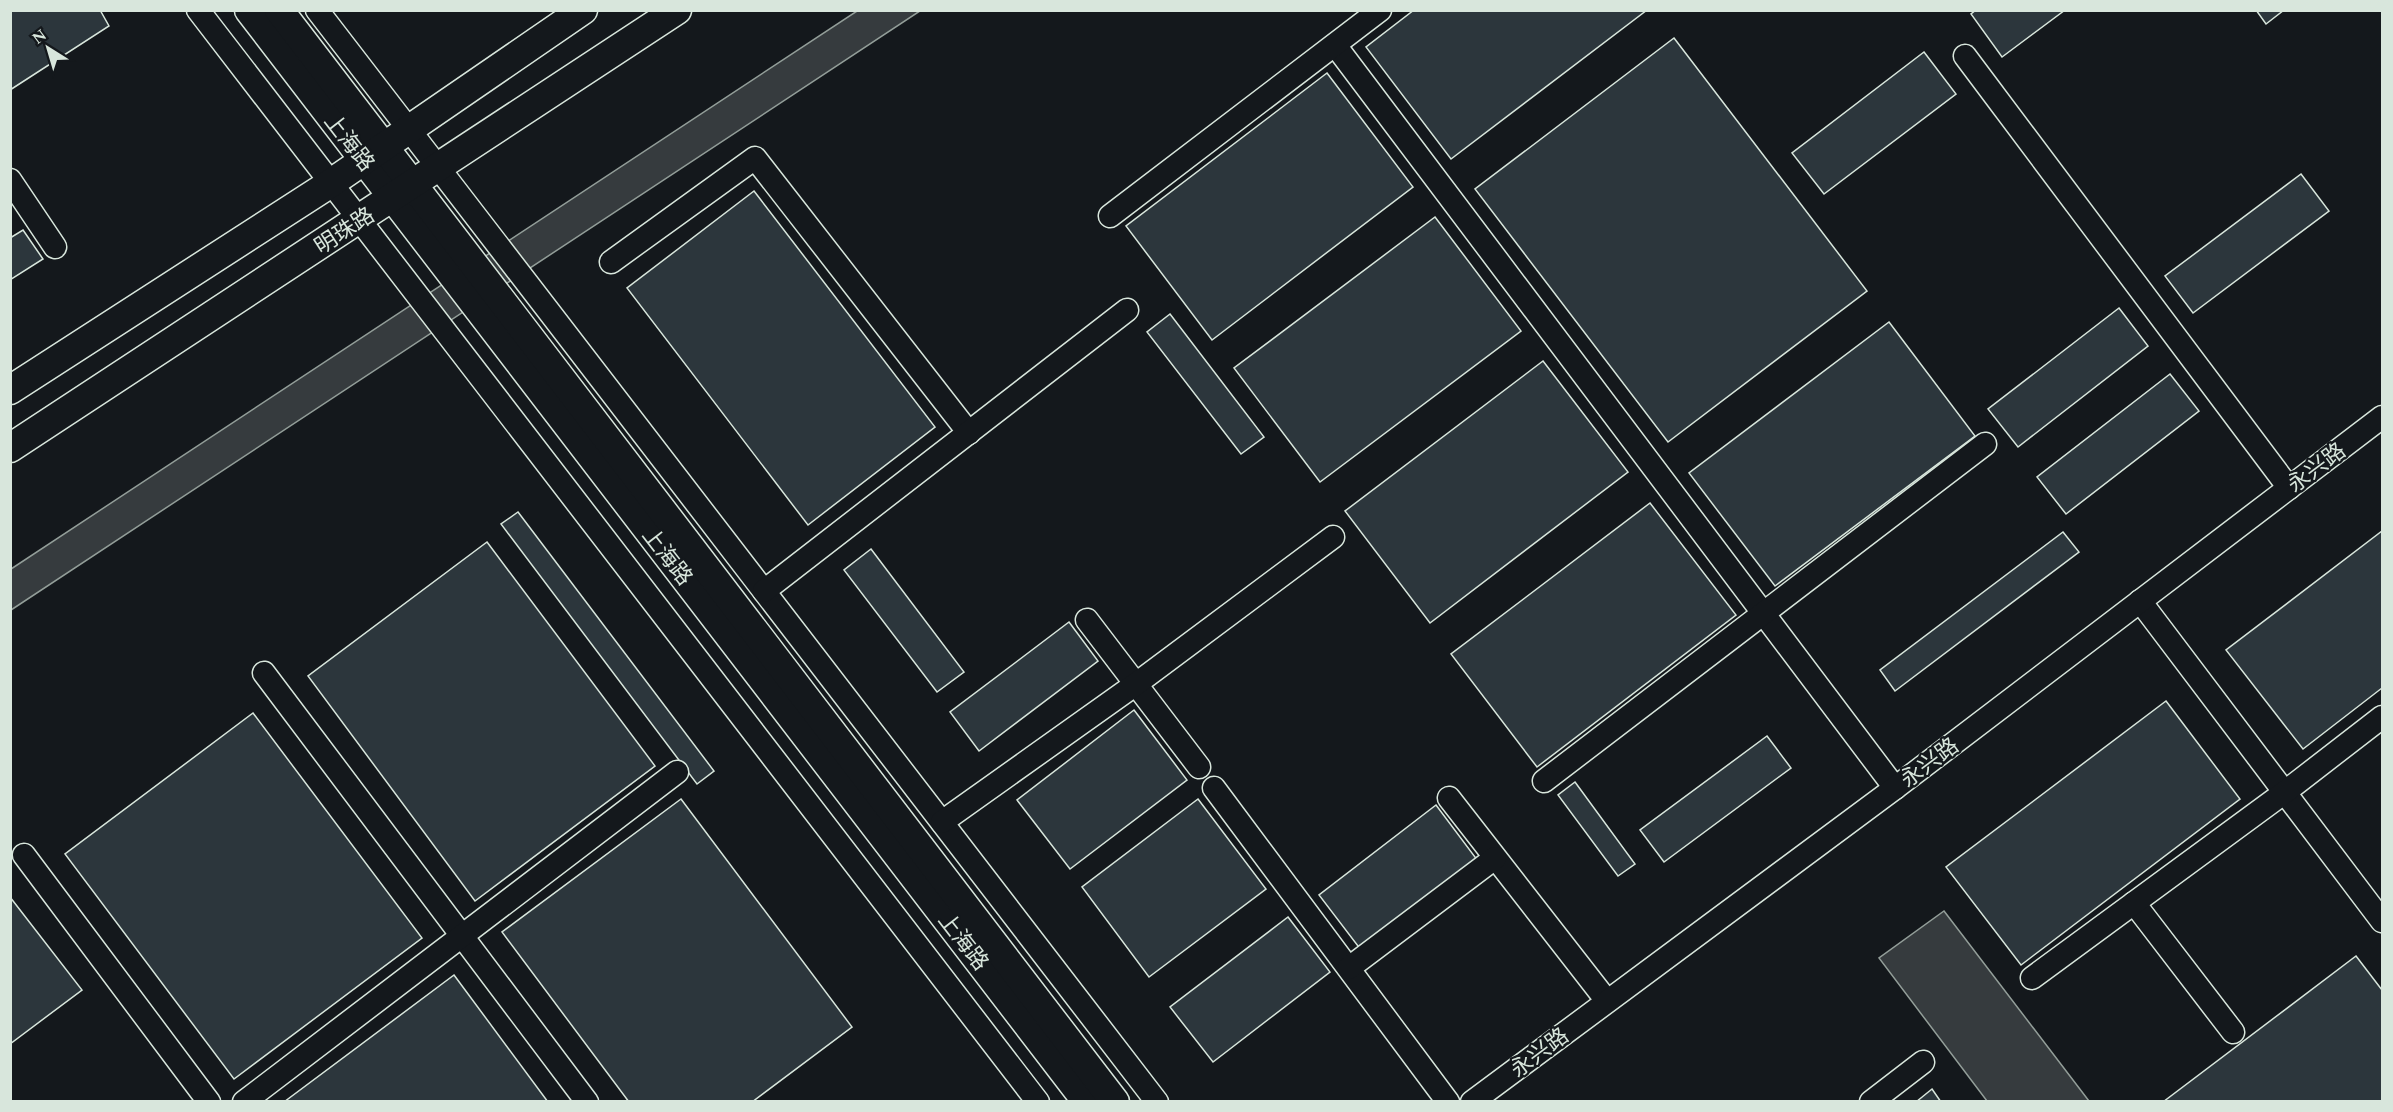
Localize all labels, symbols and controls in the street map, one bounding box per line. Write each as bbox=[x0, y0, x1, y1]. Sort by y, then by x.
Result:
north arrow bbox=[18, 18, 78, 78]
text: N bbox=[27, 23, 52, 50]
street label: 上海路 bbox=[315, 107, 382, 179]
street label: 明珠路 bbox=[308, 199, 381, 263]
street label: 永兴路 bbox=[2281, 435, 2353, 501]
street label: 上海路 bbox=[633, 521, 700, 593]
street label: 永兴路 bbox=[1894, 730, 1966, 796]
street label: 上海路 bbox=[929, 906, 996, 978]
street label: 永兴路 bbox=[1504, 1020, 1576, 1086]

